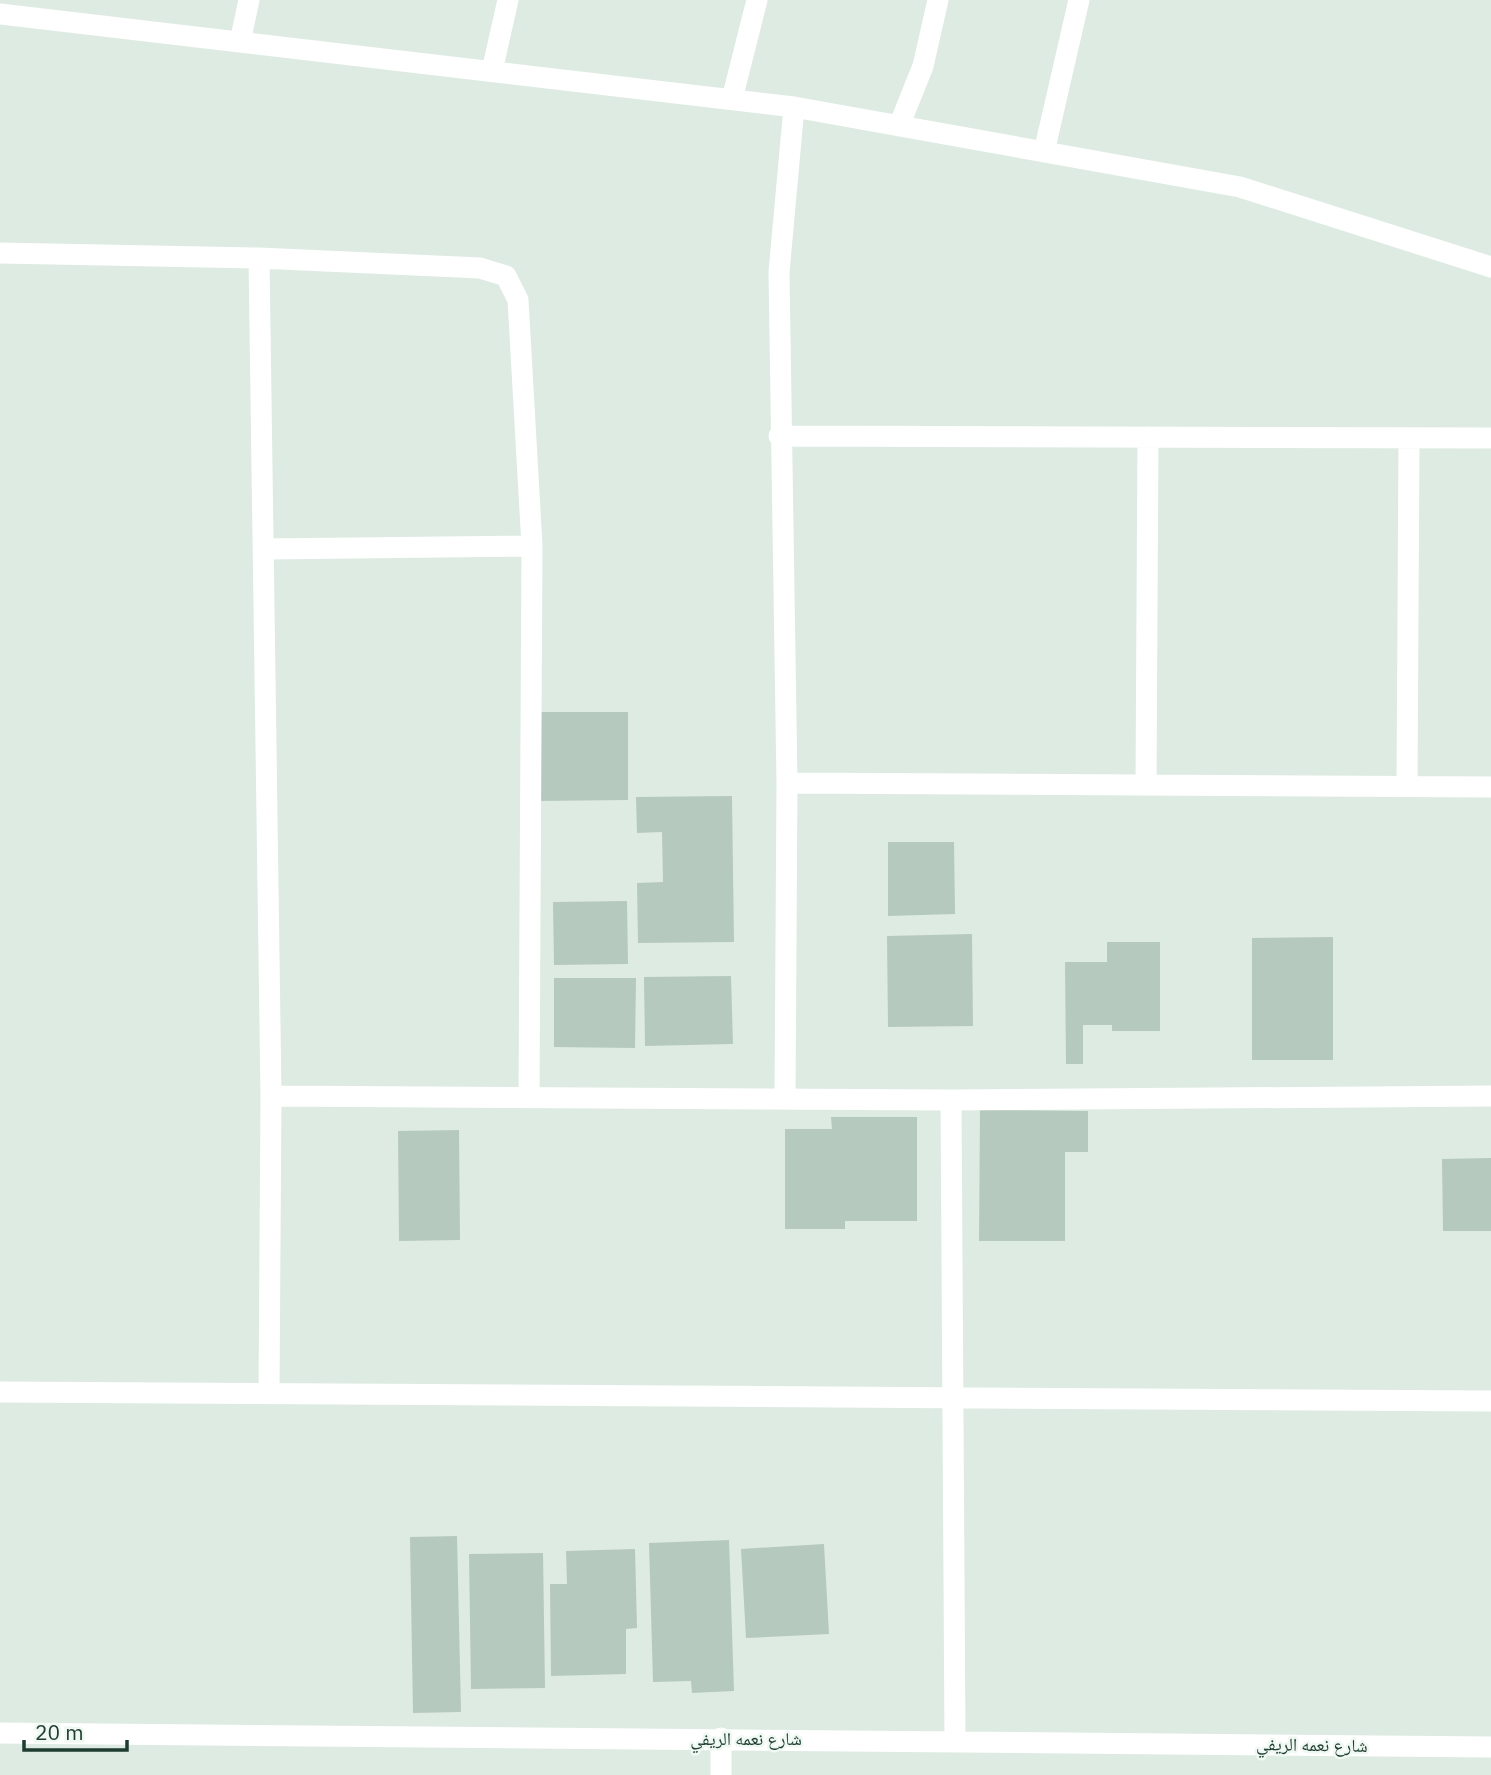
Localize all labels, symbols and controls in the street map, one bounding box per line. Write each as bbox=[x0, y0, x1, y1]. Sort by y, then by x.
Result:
scale bar bbox=[24, 1708, 128, 1752]
text: 20 m bbox=[35, 1718, 84, 1746]
street label: شارع نعمه الريفي bbox=[690, 1727, 802, 1754]
street label: شارع نعمه الريفي bbox=[1256, 1732, 1368, 1761]

